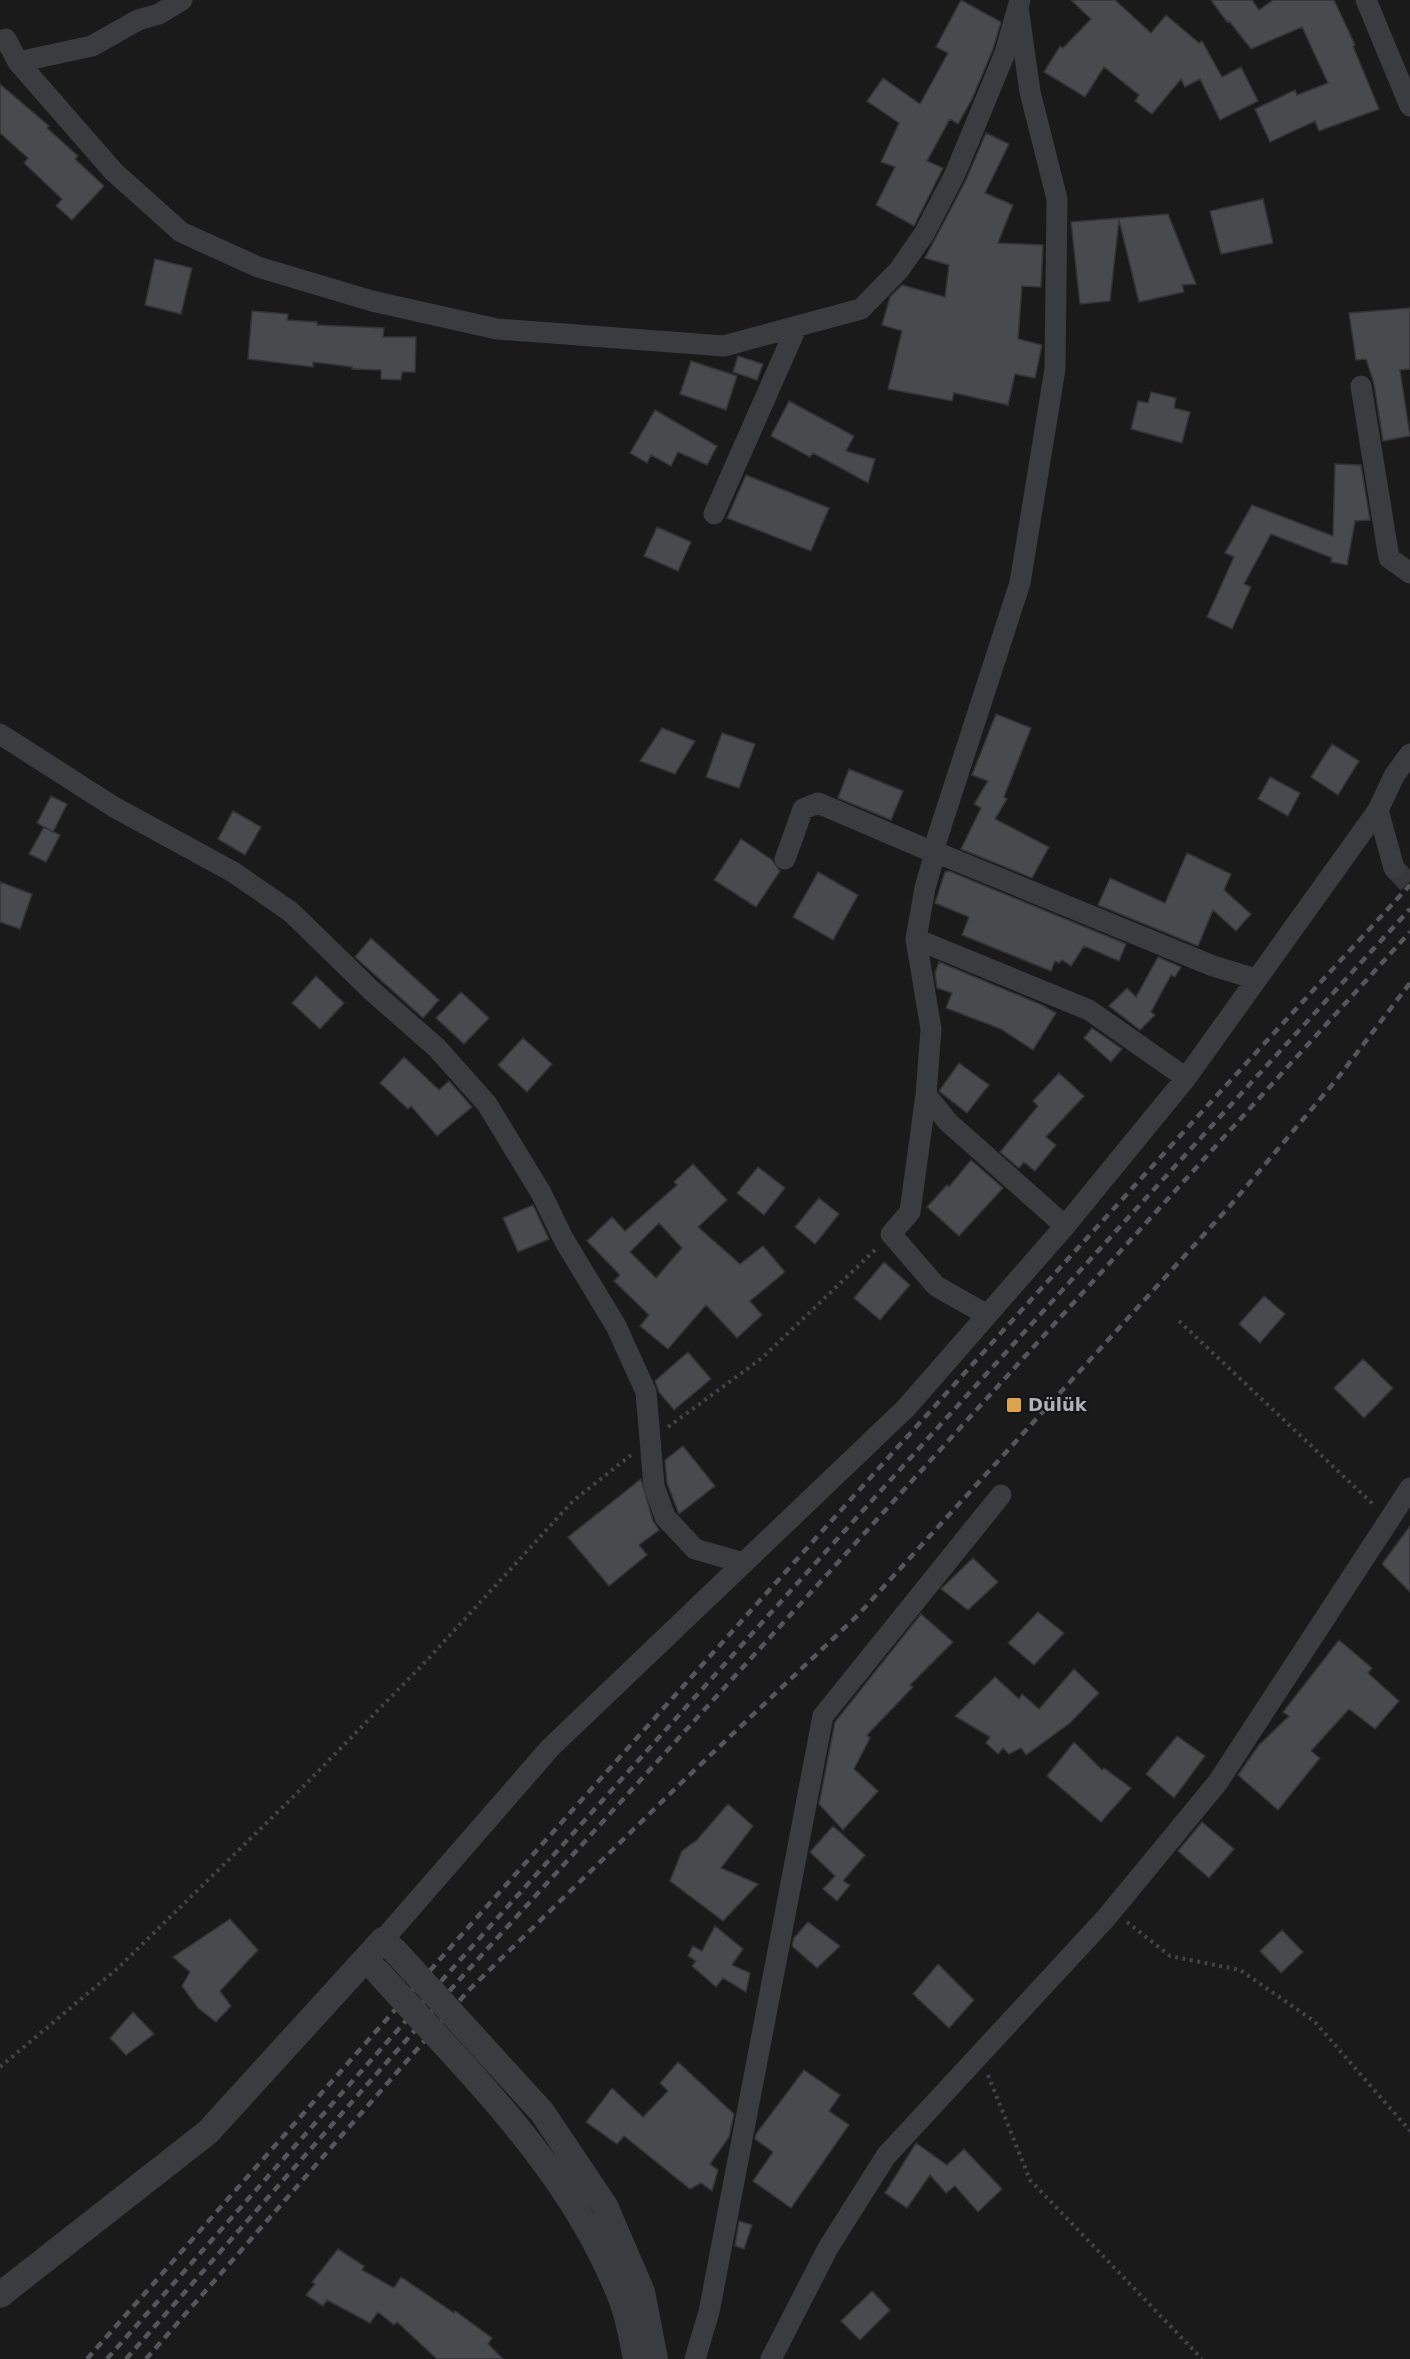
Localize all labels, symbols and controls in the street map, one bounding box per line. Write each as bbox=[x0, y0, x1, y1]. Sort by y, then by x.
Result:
place label: Dülük bbox=[1028, 1394, 1088, 1415]
marker: Dülük bbox=[1005, 1396, 1023, 1414]

